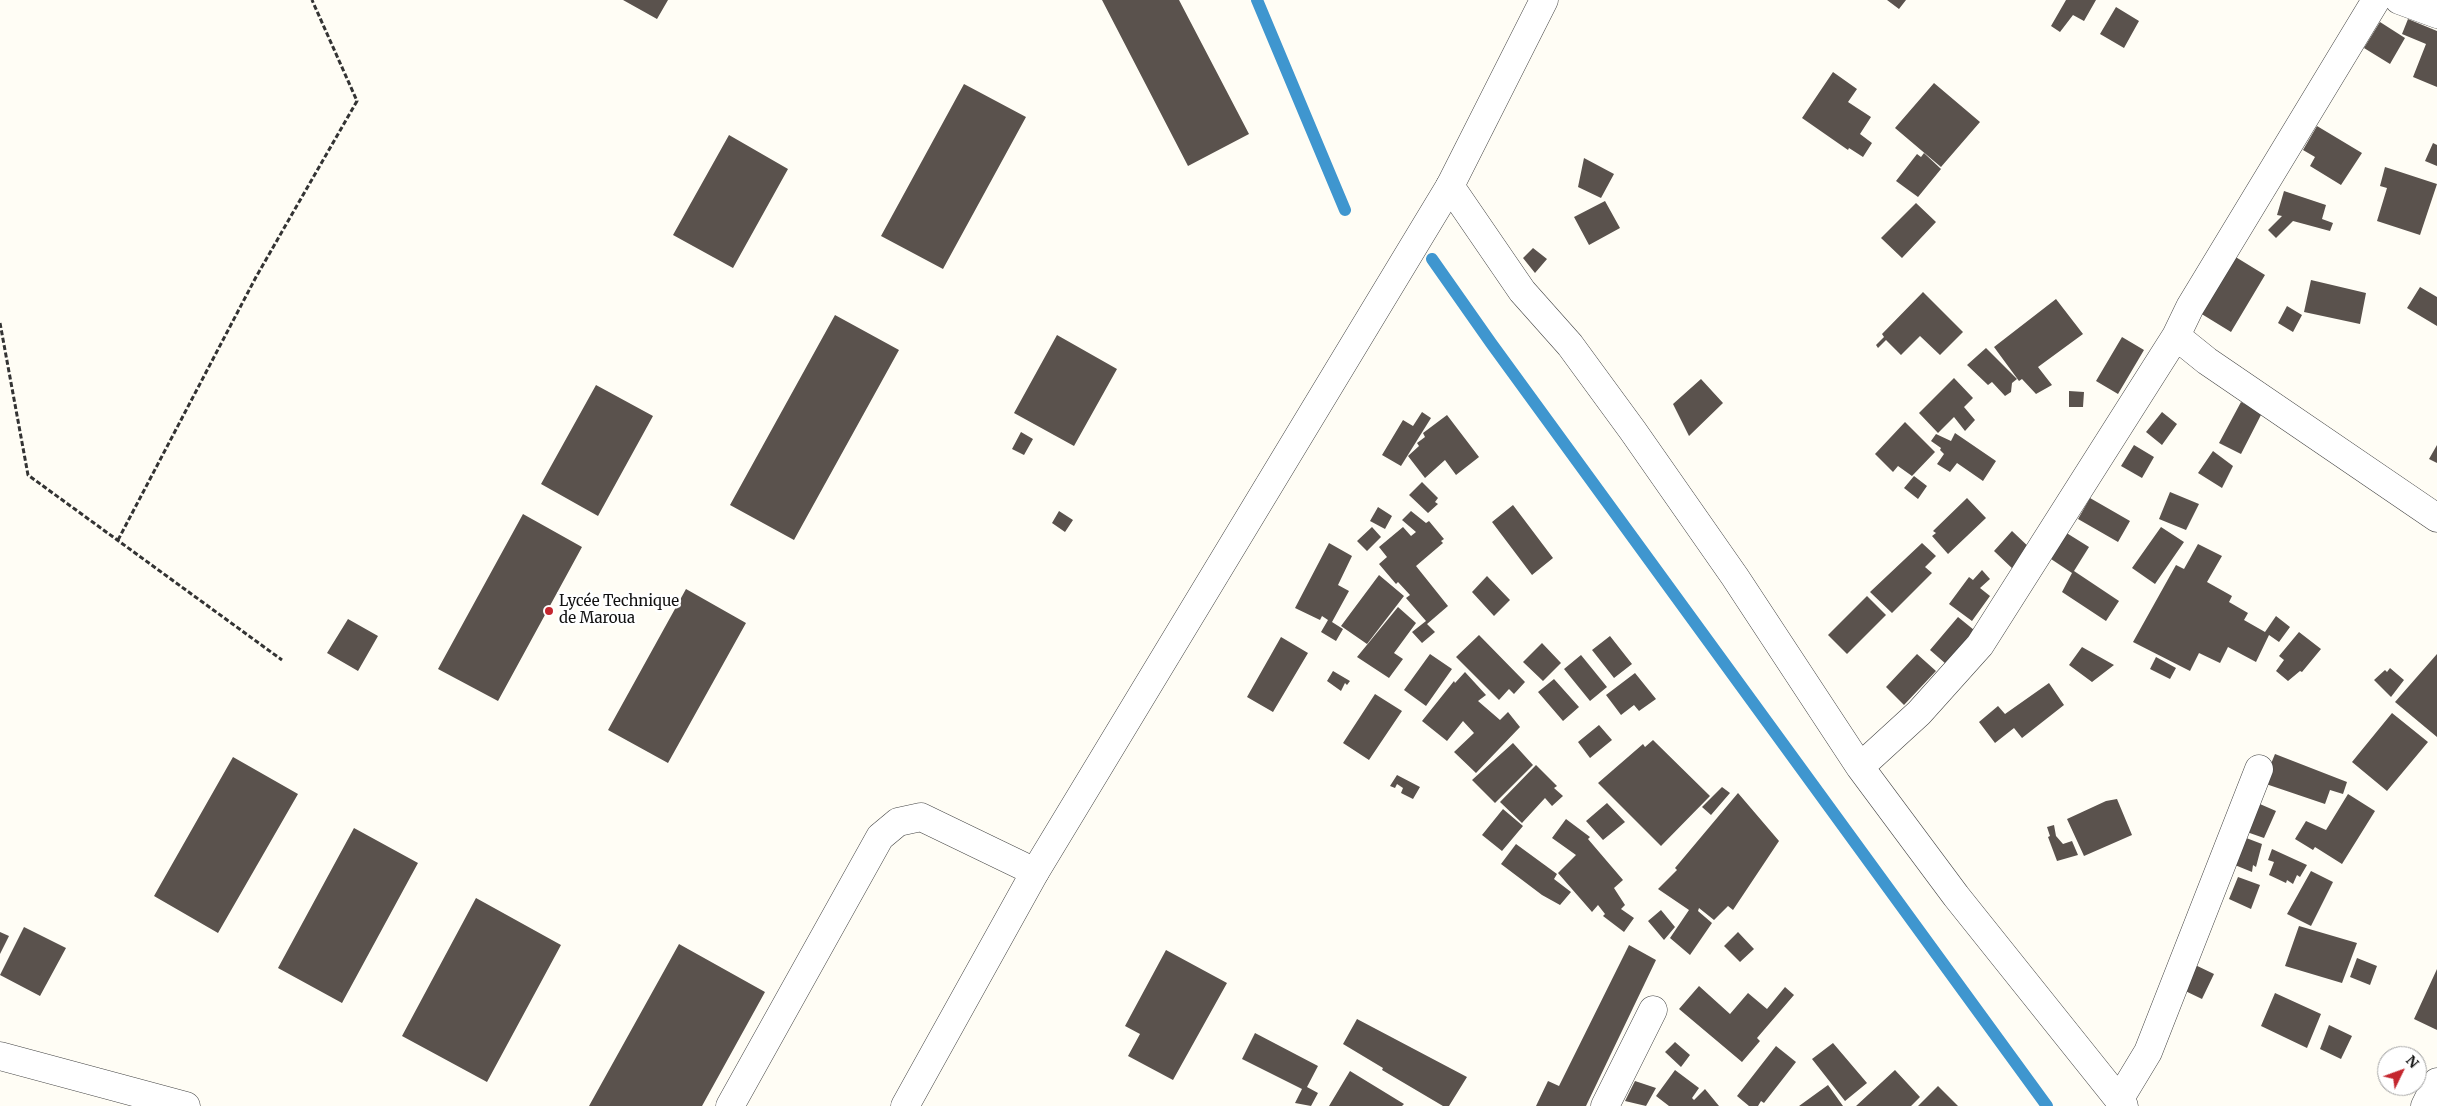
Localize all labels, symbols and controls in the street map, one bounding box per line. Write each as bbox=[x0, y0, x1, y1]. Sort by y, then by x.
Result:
place label: Lycée Technique de Maroua bbox=[559, 593, 679, 628]
marker: Lycée Technique de Maroua bbox=[543, 605, 555, 617]
north arrow bbox=[2377, 1046, 2427, 1096]
text: N bbox=[2402, 1051, 2423, 1072]

